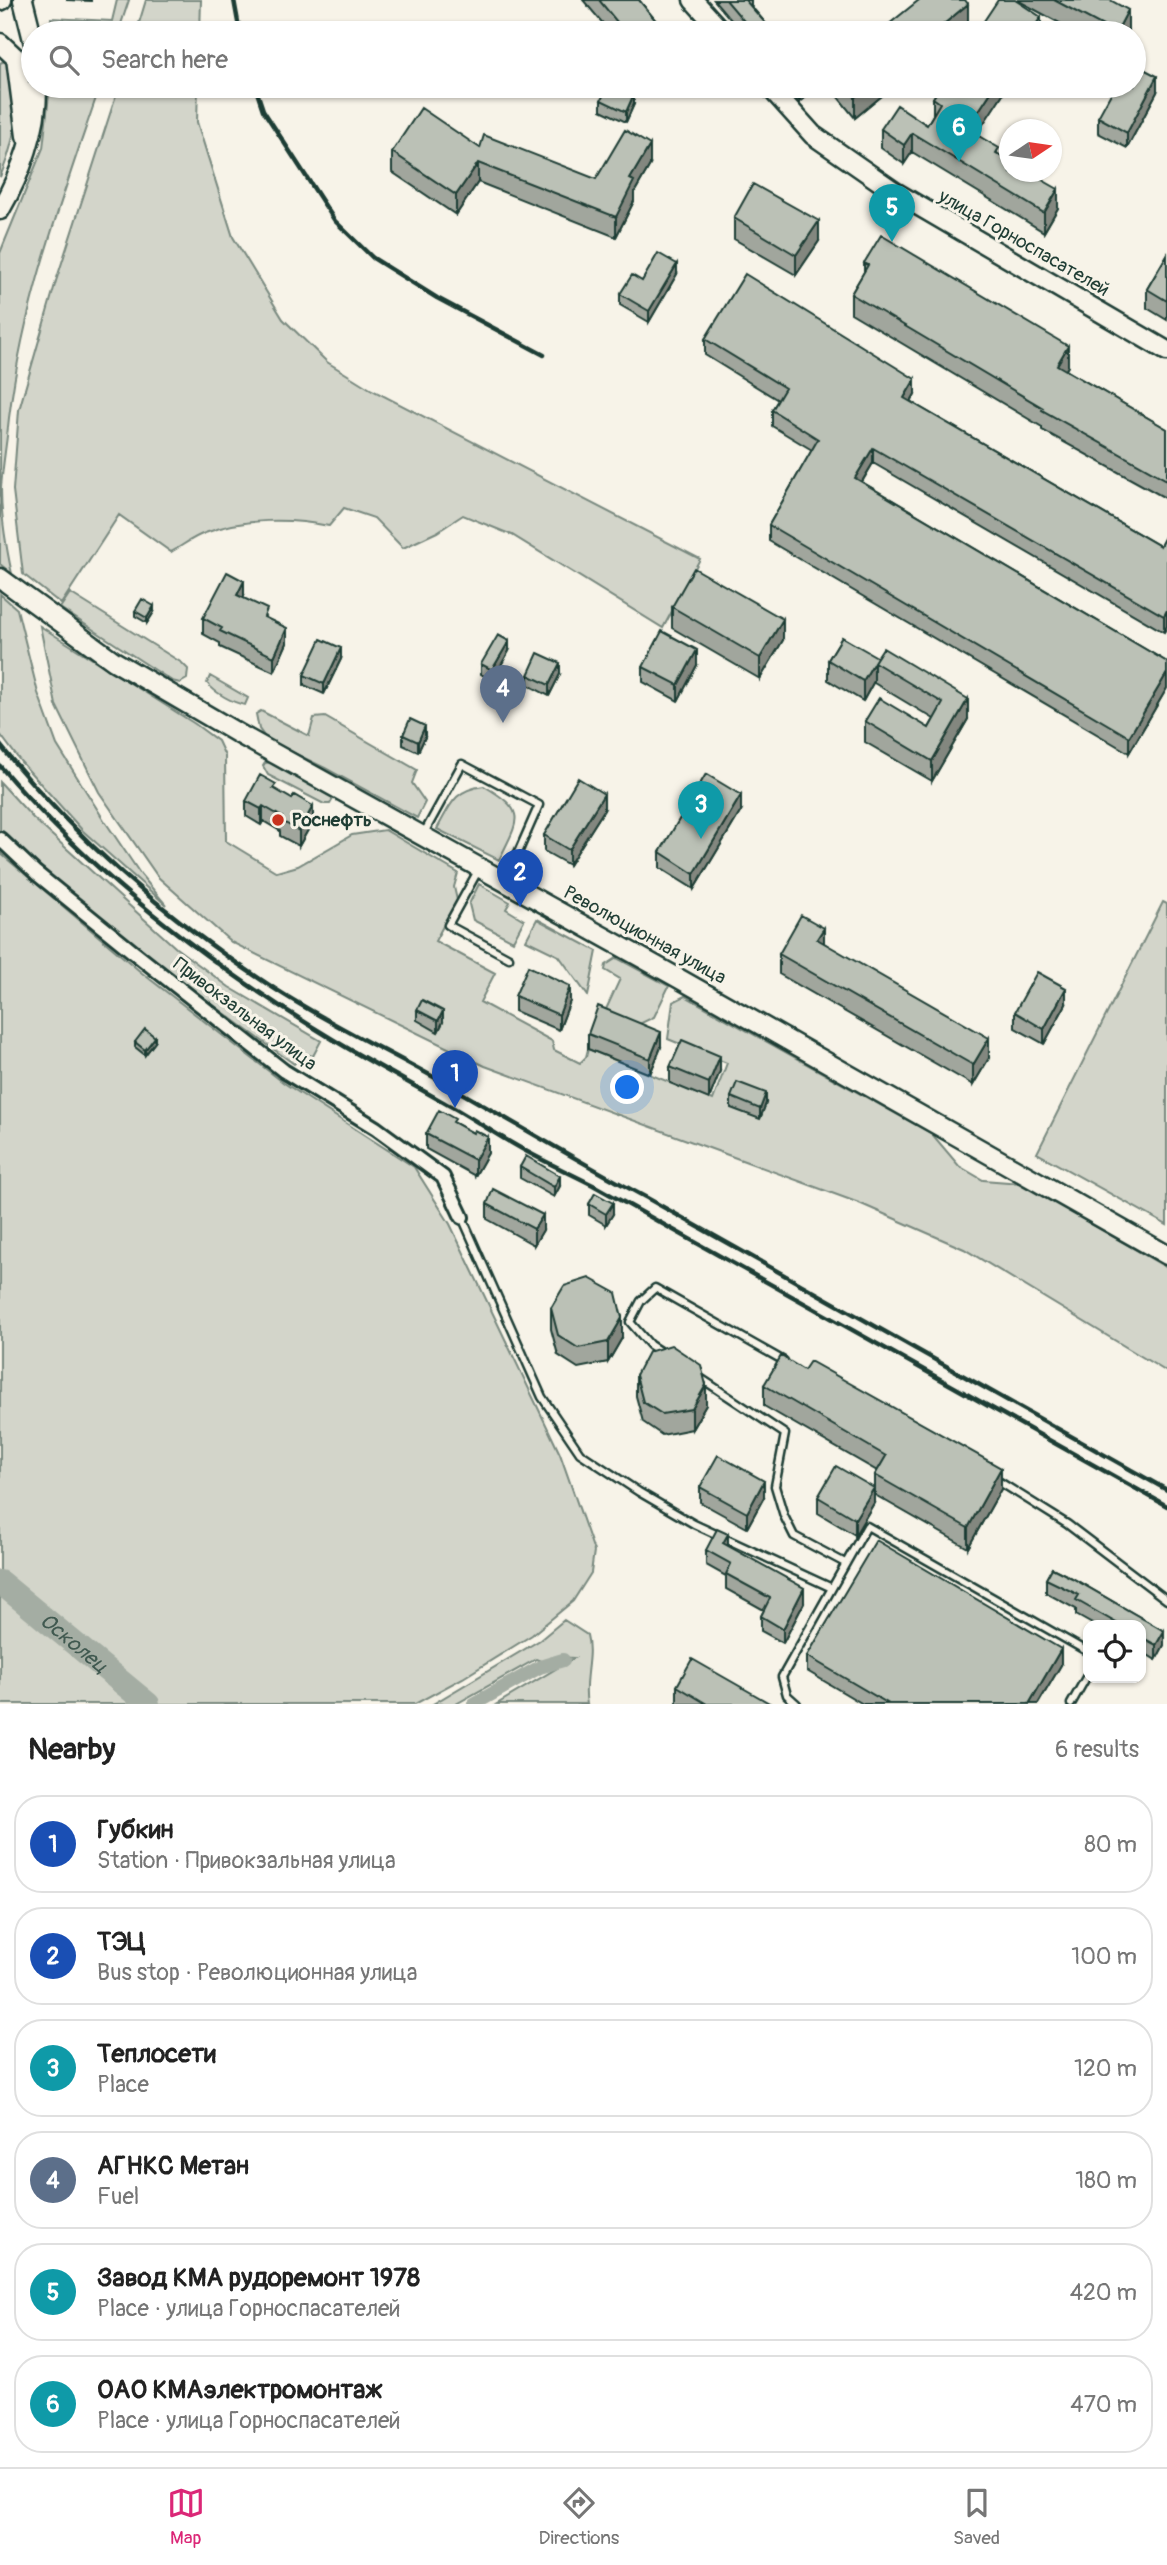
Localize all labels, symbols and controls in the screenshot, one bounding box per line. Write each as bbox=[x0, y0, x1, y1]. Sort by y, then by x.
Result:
search box bbox=[21, 21, 1146, 98]
icon: search bbox=[45, 41, 83, 79]
text: Search here bbox=[101, 44, 228, 76]
pin: 6 bbox=[936, 104, 982, 162]
north arrow bbox=[999, 119, 1062, 182]
pin: 5 bbox=[869, 184, 915, 242]
street label: улица Горноспасателей bbox=[933, 184, 1114, 302]
pin: 4 bbox=[480, 665, 526, 723]
pin: 3 bbox=[678, 781, 724, 839]
place label: Роснефть bbox=[292, 808, 372, 832]
marker: Роснефть bbox=[270, 812, 286, 828]
pin: 2 bbox=[497, 849, 543, 907]
street label: Революционная улица bbox=[560, 880, 731, 990]
street label: Привокзальная улица bbox=[168, 952, 322, 1076]
pin: 1 bbox=[432, 1050, 478, 1108]
your location bbox=[610, 1070, 644, 1104]
water label: Осколец bbox=[34, 1607, 114, 1679]
map controls bbox=[1083, 1620, 1146, 1683]
button: locate bbox=[1083, 1620, 1146, 1683]
text: Nearby bbox=[28, 1731, 115, 1768]
text: 6 results bbox=[1055, 1735, 1139, 1764]
text: Губкин bbox=[97, 1814, 173, 1846]
text: 1 bbox=[49, 1830, 58, 1859]
text: 80 m bbox=[1084, 1830, 1137, 1859]
text: Station · Привокзальная улица bbox=[97, 1846, 396, 1875]
text: ТЭЦ bbox=[97, 1926, 146, 1958]
text: 2 bbox=[47, 1942, 59, 1971]
text: 100 m bbox=[1071, 1942, 1137, 1971]
text: Bus stop · Революционная улица bbox=[97, 1958, 417, 1987]
text: Теплосети bbox=[97, 2038, 216, 2070]
text: 3 bbox=[47, 2054, 59, 2083]
text: 120 m bbox=[1074, 2054, 1137, 2083]
text: Place bbox=[97, 2070, 149, 2099]
text: АГНКС Метан bbox=[97, 2150, 249, 2182]
text: 4 bbox=[46, 2166, 60, 2195]
text: 180 m bbox=[1075, 2166, 1137, 2195]
text: Fuel bbox=[97, 2182, 139, 2211]
text: Завод КМА рудоремонт 1978 bbox=[97, 2262, 420, 2294]
text: 5 bbox=[47, 2278, 59, 2307]
text: 420 m bbox=[1070, 2278, 1137, 2307]
text: Place · улица Горноспасателей bbox=[97, 2294, 400, 2323]
text: ОАО КМАэлектромонтаж bbox=[97, 2374, 382, 2406]
text: 6 bbox=[46, 2390, 60, 2419]
text: 470 m bbox=[1070, 2390, 1137, 2419]
text: Place · улица Горноспасателей bbox=[97, 2406, 400, 2435]
tab: Map bbox=[167, 2484, 205, 2550]
tab: Directions bbox=[539, 2484, 619, 2550]
tab: Saved bbox=[953, 2484, 1000, 2550]

